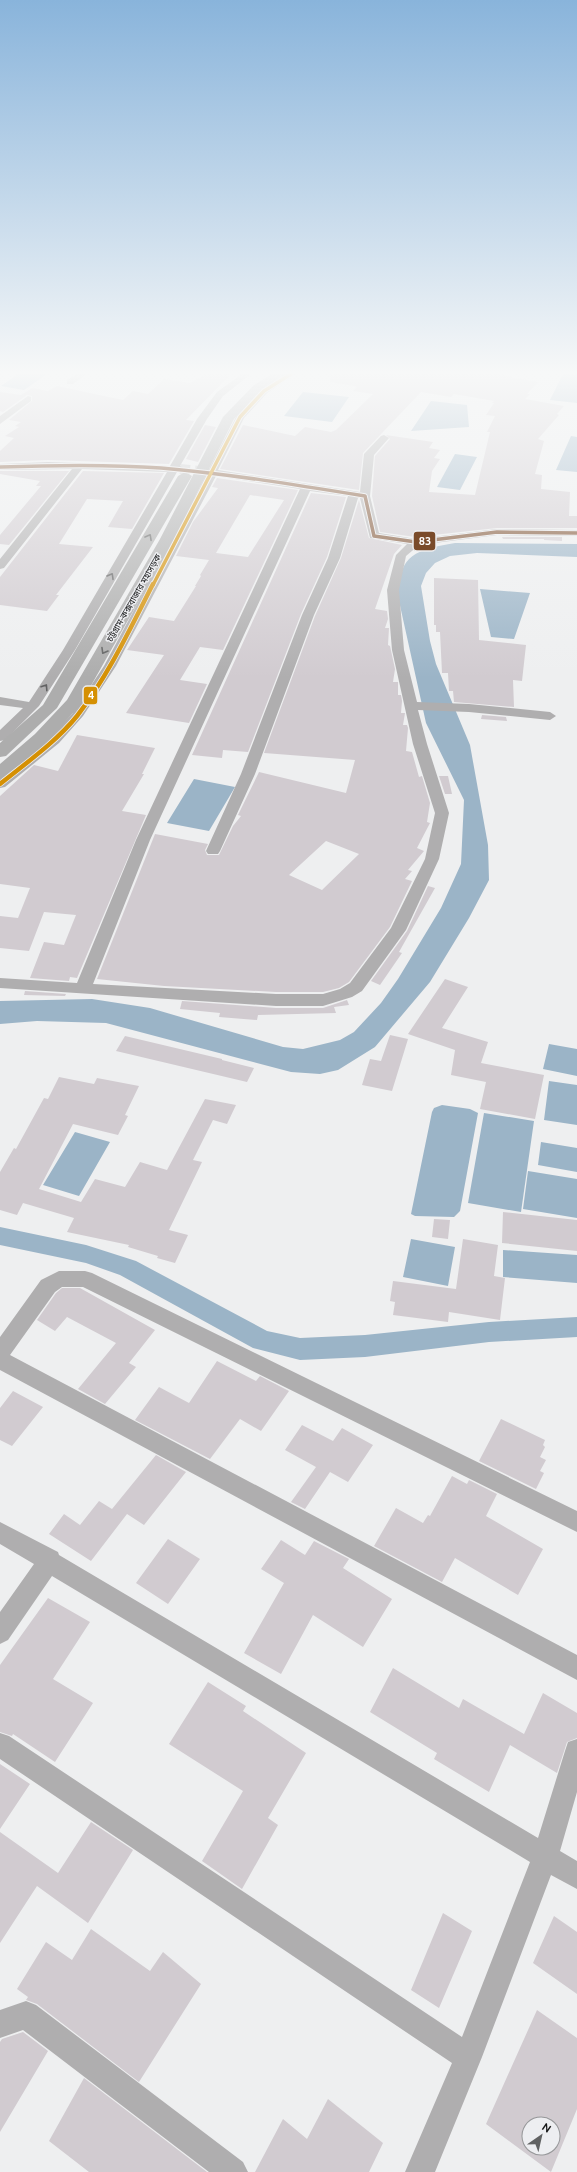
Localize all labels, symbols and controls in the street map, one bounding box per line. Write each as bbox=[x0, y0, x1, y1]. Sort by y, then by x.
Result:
line badge: 83 bbox=[413, 531, 436, 551]
one-way arrow bbox=[144, 534, 151, 541]
text: 83 bbox=[419, 535, 431, 547]
street label: চট্টগ্রাম-কক্সবাজার মহাসড়ক bbox=[103, 551, 164, 644]
one-way arrow bbox=[107, 573, 114, 580]
one-way arrow bbox=[101, 647, 108, 654]
one-way arrow bbox=[40, 684, 47, 691]
line badge: 4 bbox=[83, 686, 98, 705]
text: 4 bbox=[88, 689, 94, 701]
north arrow bbox=[521, 2116, 561, 2156]
text: N bbox=[540, 2120, 553, 2135]

